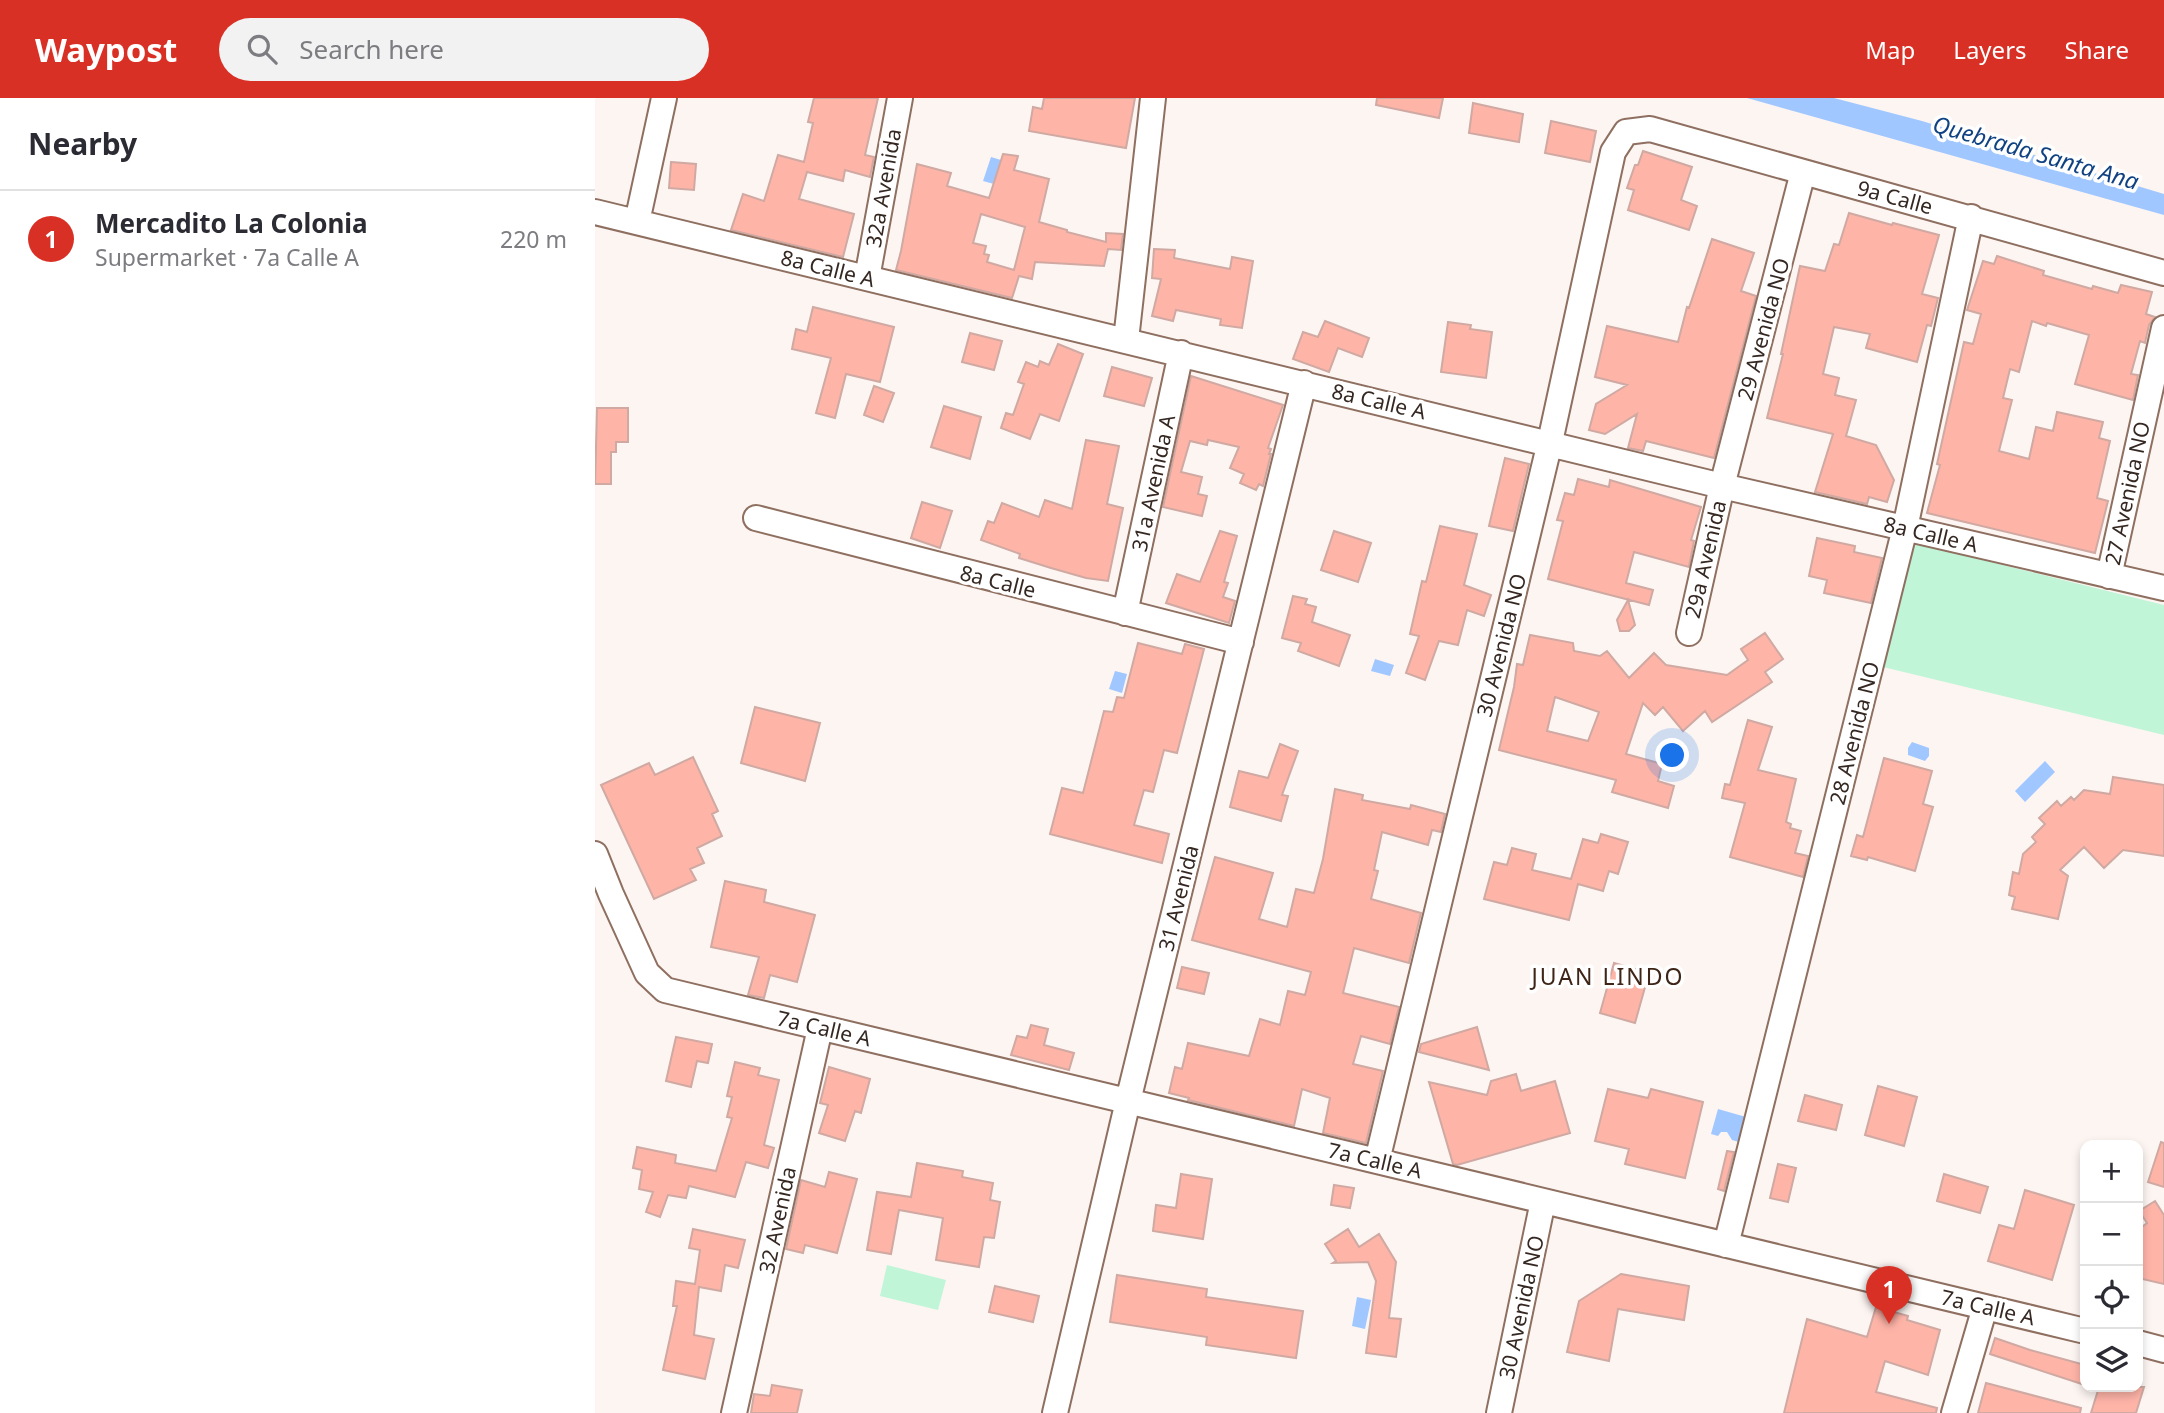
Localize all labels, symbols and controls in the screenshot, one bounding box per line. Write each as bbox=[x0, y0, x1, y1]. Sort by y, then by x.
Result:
search box bbox=[219, 18, 709, 81]
text: Waypost bbox=[35, 27, 177, 72]
icon: search bbox=[243, 30, 281, 68]
text: Search here bbox=[299, 31, 444, 67]
text: Map bbox=[1865, 33, 1915, 66]
text: Layers bbox=[1953, 33, 2027, 66]
text: Share bbox=[2065, 33, 2129, 66]
water label: Quebrada Santa Ana bbox=[1929, 107, 2143, 197]
text: Nearby bbox=[28, 123, 137, 164]
street label: 32a Avenida bbox=[859, 126, 907, 250]
street label: 9a Calle bbox=[1854, 174, 1936, 220]
text: Mercadito La Colonia bbox=[95, 205, 368, 241]
text: 1 bbox=[44, 223, 58, 255]
text: 220 m bbox=[500, 223, 567, 255]
text: Supermarket · 7a Calle A bbox=[95, 241, 359, 273]
street label: 8a Calle A bbox=[778, 243, 878, 293]
street label: 29 Avenida NO bbox=[1731, 255, 1795, 403]
street label: 8a Calle A bbox=[1329, 377, 1429, 426]
street label: 31a Avenida A bbox=[1125, 411, 1181, 554]
street label: 27 Avenida NO bbox=[2098, 419, 2156, 567]
street label: 29a Avenida bbox=[1678, 497, 1732, 621]
street label: 8a Calle A bbox=[1881, 510, 1981, 559]
street label: 8a Calle bbox=[957, 558, 1039, 604]
street label: 30 Avenida NO bbox=[1470, 571, 1532, 719]
street label: 28 Avenida NO bbox=[1823, 659, 1885, 807]
your location bbox=[1655, 738, 1689, 772]
street label: 31 Avenida bbox=[1151, 842, 1205, 954]
district label: JUAN LINDO bbox=[1529, 960, 1685, 992]
street label: 7a Calle A bbox=[774, 1004, 874, 1053]
street label: 7a Calle A bbox=[1325, 1136, 1425, 1185]
map controls bbox=[2080, 1140, 2143, 1392]
button: + bbox=[2080, 1140, 2143, 1203]
street label: 32 Avenida bbox=[752, 1164, 802, 1276]
button: − bbox=[2080, 1203, 2143, 1266]
street label: 30 Avenida NO bbox=[1492, 1233, 1550, 1381]
pin: 1 bbox=[1866, 1266, 1912, 1324]
button: locate bbox=[2080, 1266, 2143, 1329]
street label: 7a Calle A bbox=[1938, 1283, 2038, 1332]
button: layers bbox=[2080, 1329, 2143, 1392]

